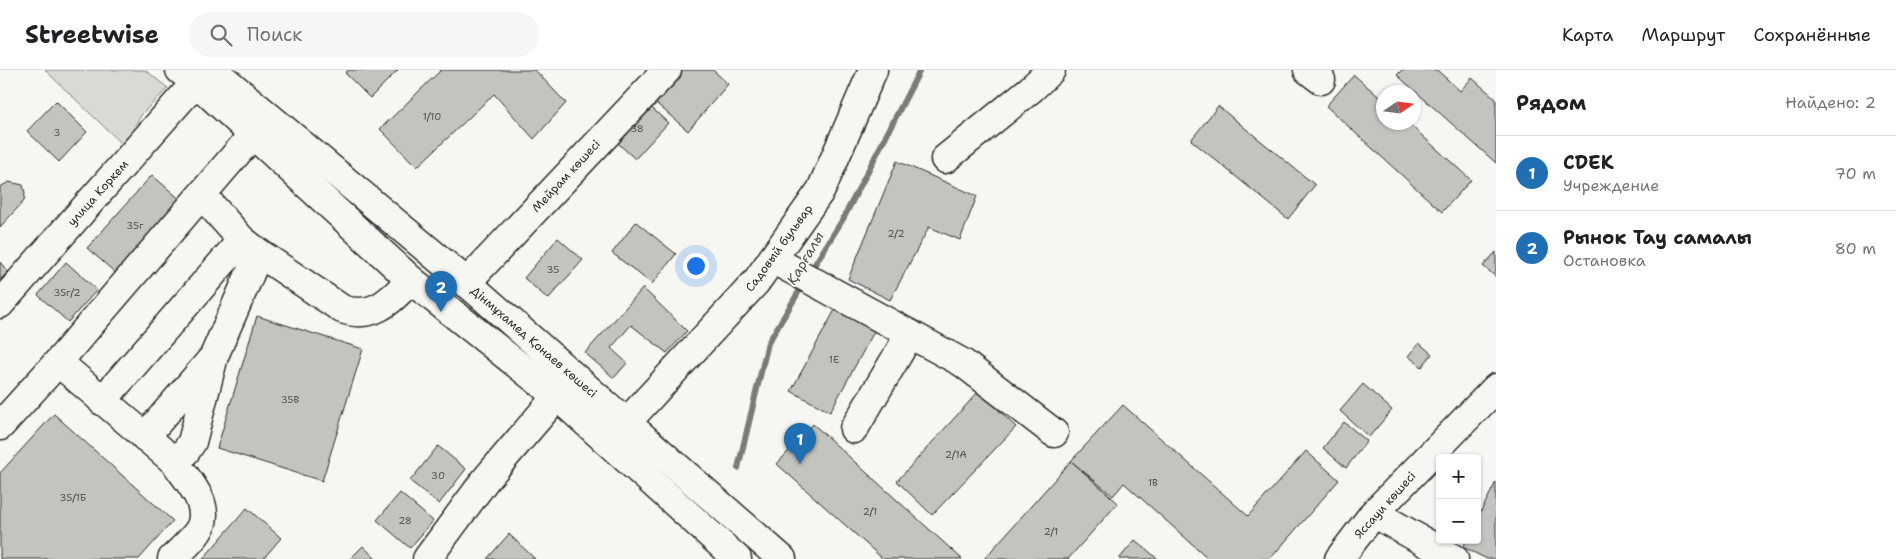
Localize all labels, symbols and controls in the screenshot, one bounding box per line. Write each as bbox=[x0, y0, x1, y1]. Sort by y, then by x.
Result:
search box bbox=[189, 12, 539, 57]
text: Streetwise bbox=[25, 19, 159, 51]
icon: search bbox=[207, 21, 235, 49]
text: Поиск bbox=[247, 22, 302, 47]
text: Карта bbox=[1562, 23, 1613, 47]
text: Маршрут bbox=[1641, 23, 1725, 47]
text: Сохранённые bbox=[1753, 23, 1871, 47]
north arrow bbox=[1376, 85, 1421, 130]
text: Рядом bbox=[1516, 89, 1586, 117]
text: Найдено: 2 bbox=[1785, 92, 1876, 113]
house number: 1/10 bbox=[423, 110, 441, 123]
house number: 38 bbox=[630, 122, 644, 135]
house number: 3 bbox=[54, 126, 61, 139]
street label: Мейрам көшесі bbox=[528, 136, 604, 216]
text: CDEK bbox=[1563, 150, 1614, 175]
street label: улица Коркем bbox=[64, 157, 132, 229]
text: 1 bbox=[1528, 163, 1536, 184]
text: 70 m bbox=[1835, 163, 1876, 184]
text: Учреждение bbox=[1563, 175, 1659, 196]
street label: Садовый бульвар bbox=[742, 201, 816, 295]
house number: 35г bbox=[126, 219, 144, 232]
text: Рынок Тау самалы bbox=[1563, 225, 1752, 250]
house number: 2/2 bbox=[887, 227, 905, 240]
water label: Қарғалы bbox=[782, 228, 828, 288]
text: 2 bbox=[1526, 238, 1538, 259]
text: 80 m bbox=[1835, 238, 1876, 259]
text: Остановка bbox=[1563, 250, 1646, 271]
your location bbox=[683, 253, 709, 279]
house number: 35 bbox=[547, 263, 559, 276]
pin: 2 bbox=[425, 271, 457, 312]
street label: Дінмұхамед Қонаев көшесі bbox=[467, 283, 601, 401]
house number: 35г/2 bbox=[53, 286, 81, 299]
house number: 1Е bbox=[829, 353, 839, 366]
house number: 35В bbox=[281, 393, 299, 406]
pin: 1 bbox=[784, 423, 816, 464]
house number: 2/1А bbox=[945, 448, 967, 461]
map controls bbox=[1436, 454, 1481, 544]
button: + bbox=[1436, 454, 1481, 499]
street label: Яссауи көшесі bbox=[1351, 468, 1419, 542]
house number: 30 bbox=[431, 469, 445, 482]
house number: 1В bbox=[1148, 476, 1158, 489]
house number: 35/1Б bbox=[59, 491, 87, 504]
button: − bbox=[1436, 499, 1481, 544]
house number: 2/1 bbox=[863, 505, 877, 518]
house number: 28 bbox=[398, 514, 412, 527]
house number: 2/1 bbox=[1044, 525, 1058, 538]

